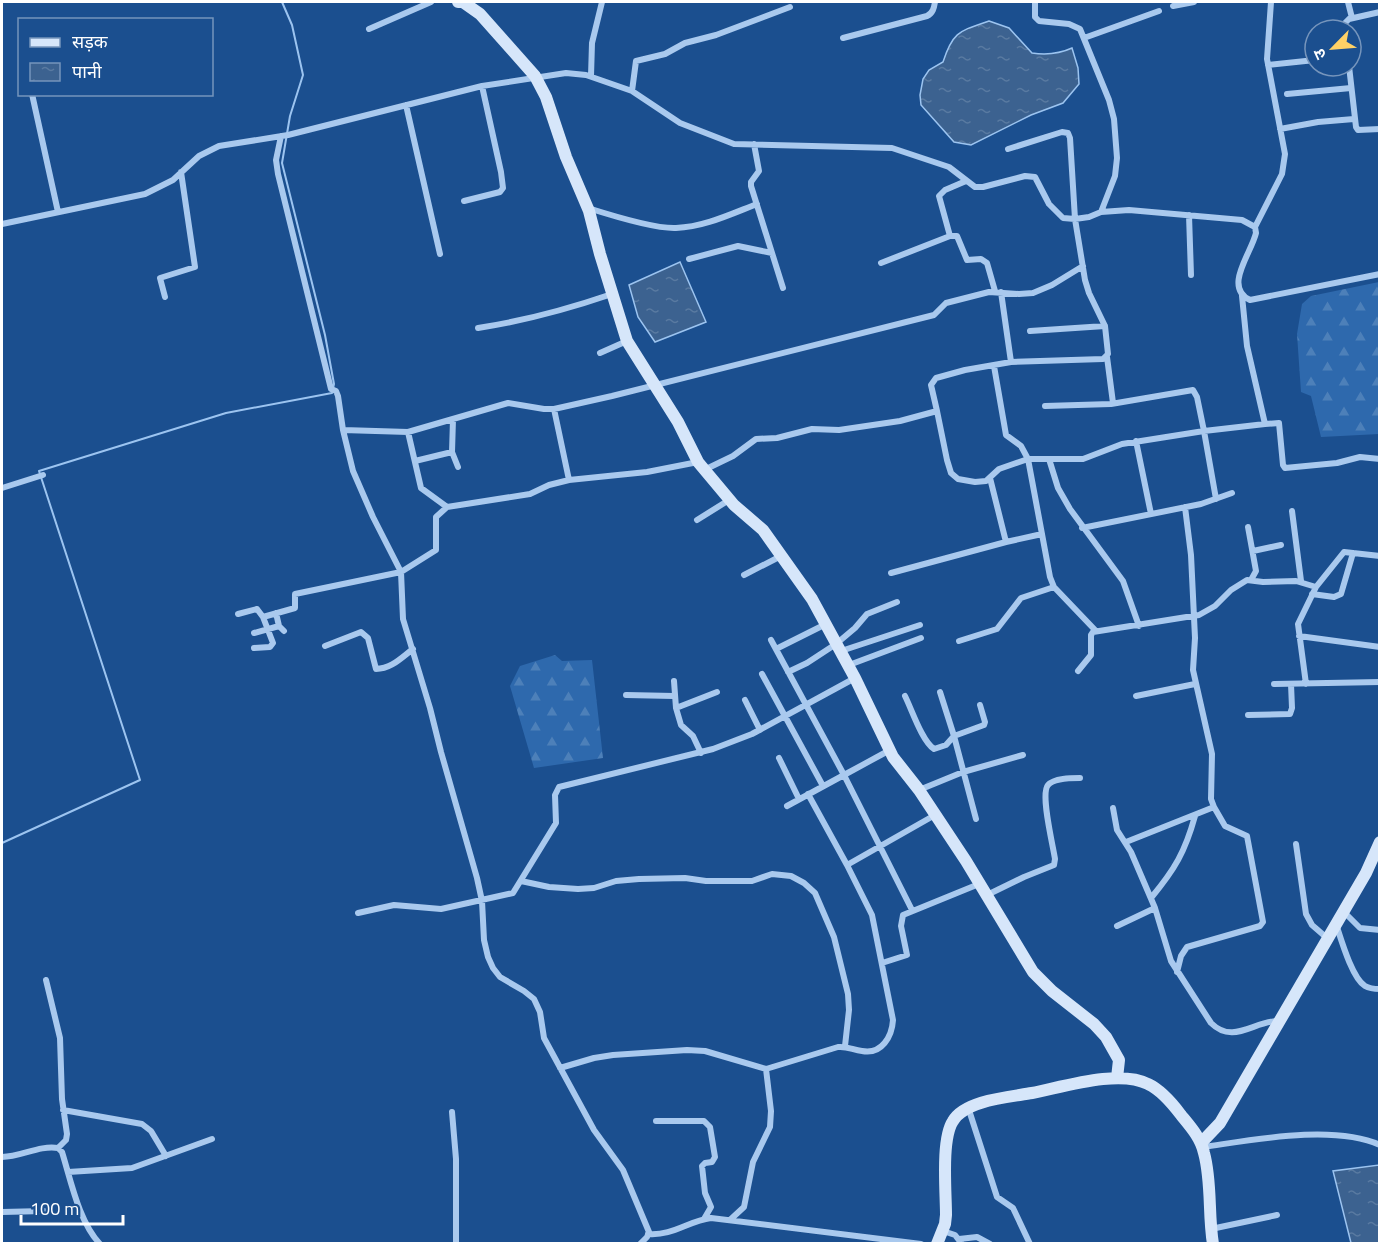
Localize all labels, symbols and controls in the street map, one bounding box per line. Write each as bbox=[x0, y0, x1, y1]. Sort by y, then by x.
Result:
legend bbox=[18, 18, 213, 96]
north arrow bbox=[1303, 18, 1363, 78]
text: सड़क bbox=[72, 28, 109, 55]
text: उ bbox=[1306, 44, 1332, 64]
text: पानी bbox=[72, 58, 102, 85]
scale bar bbox=[21, 1188, 123, 1226]
text: 100 m bbox=[30, 1195, 79, 1222]

